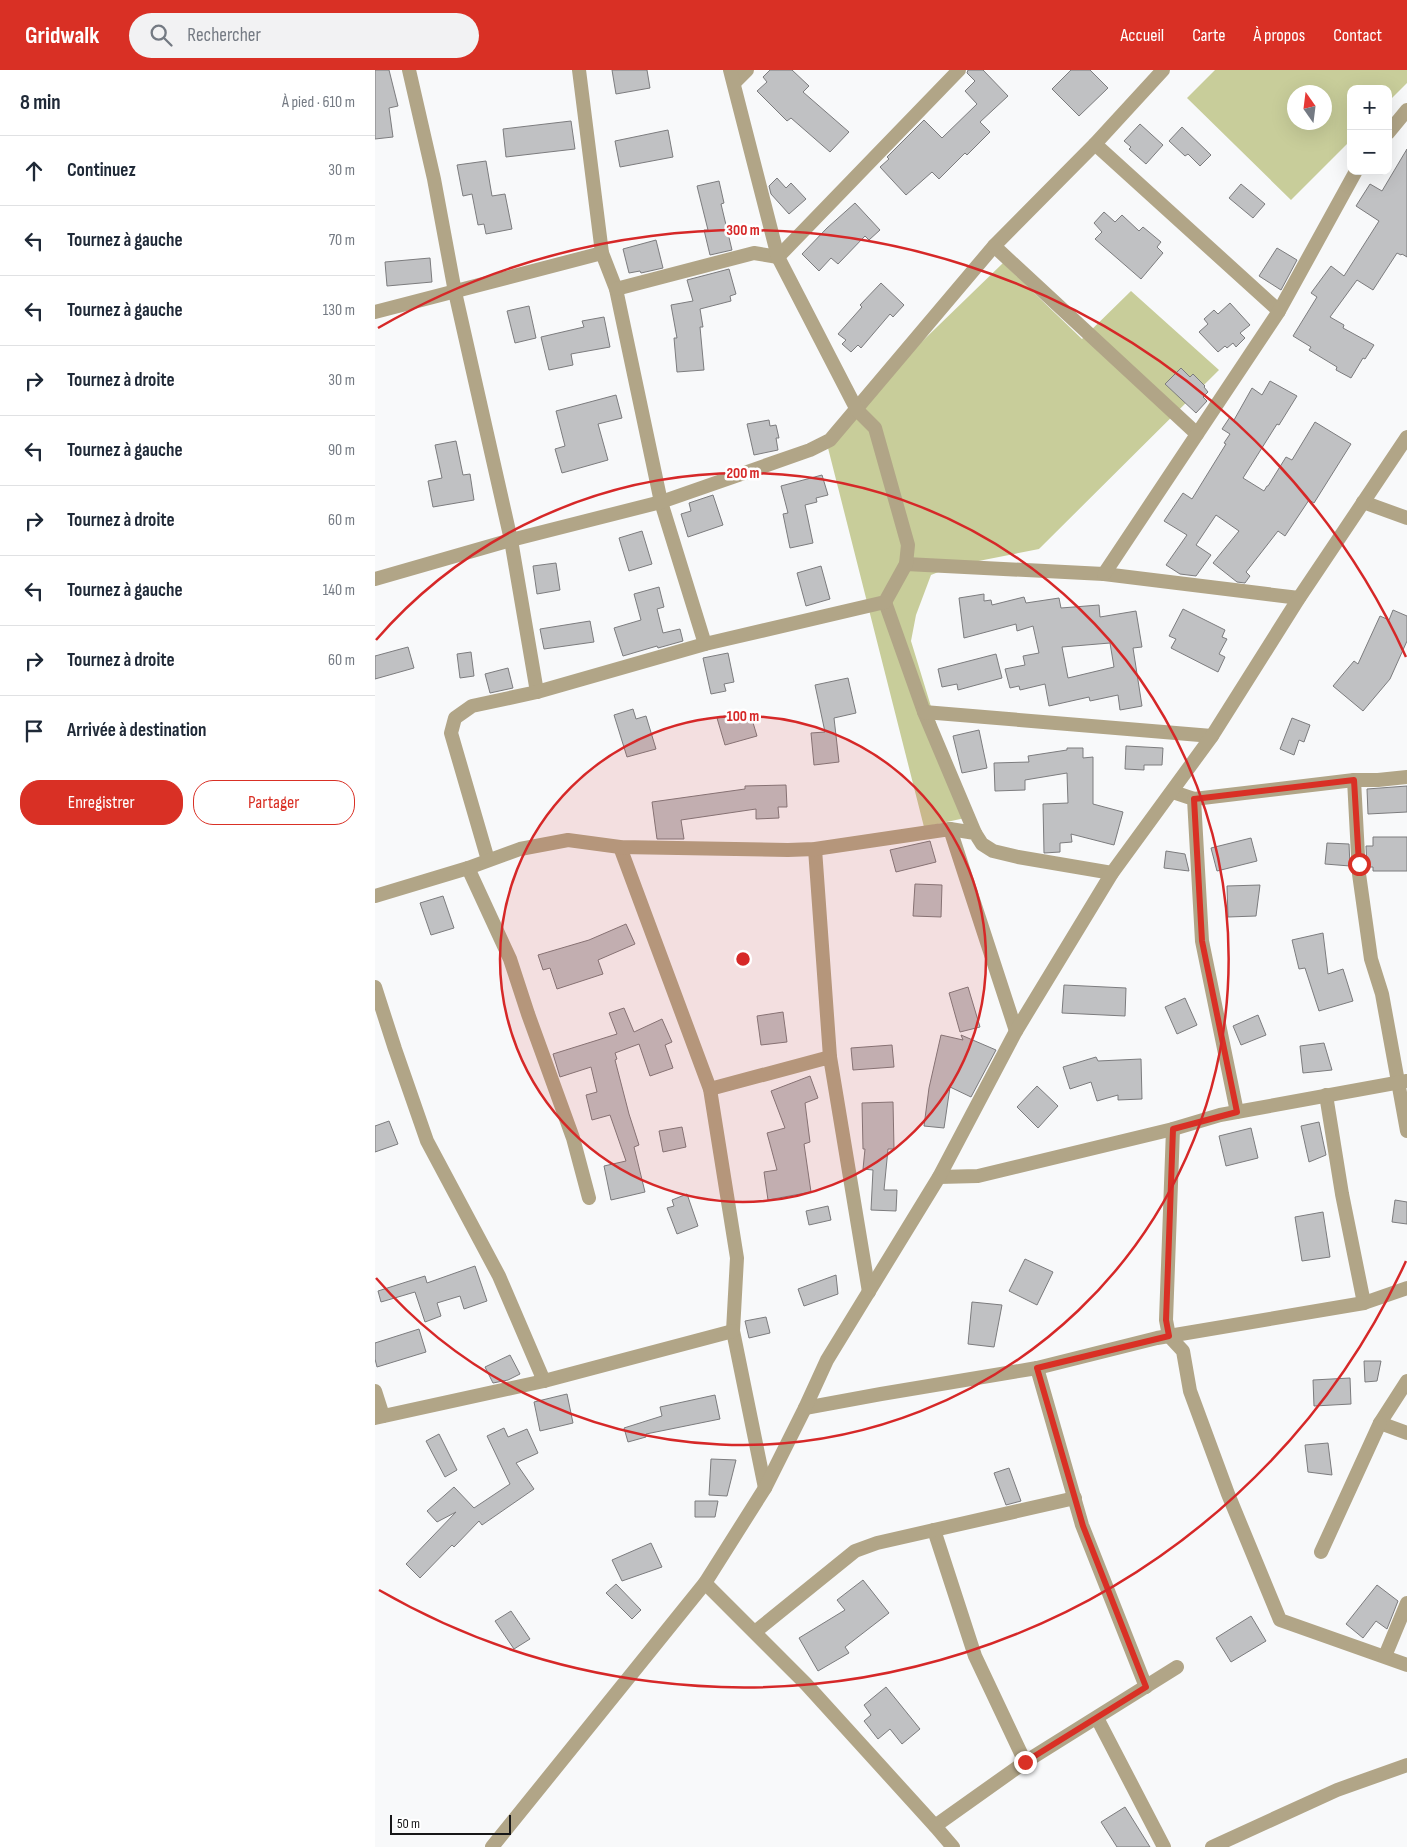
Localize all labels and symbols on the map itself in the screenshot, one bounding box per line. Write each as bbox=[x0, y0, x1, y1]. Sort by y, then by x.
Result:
north arrow bbox=[1287, 85, 1332, 130]
text: 300 m bbox=[726, 221, 760, 240]
text: 200 m bbox=[726, 464, 760, 483]
text: 100 m bbox=[727, 707, 759, 726]
route start bbox=[1348, 853, 1371, 876]
centre of rings bbox=[734, 950, 752, 968]
route end bbox=[1014, 1751, 1037, 1774]
scale bar bbox=[390, 1812, 511, 1835]

